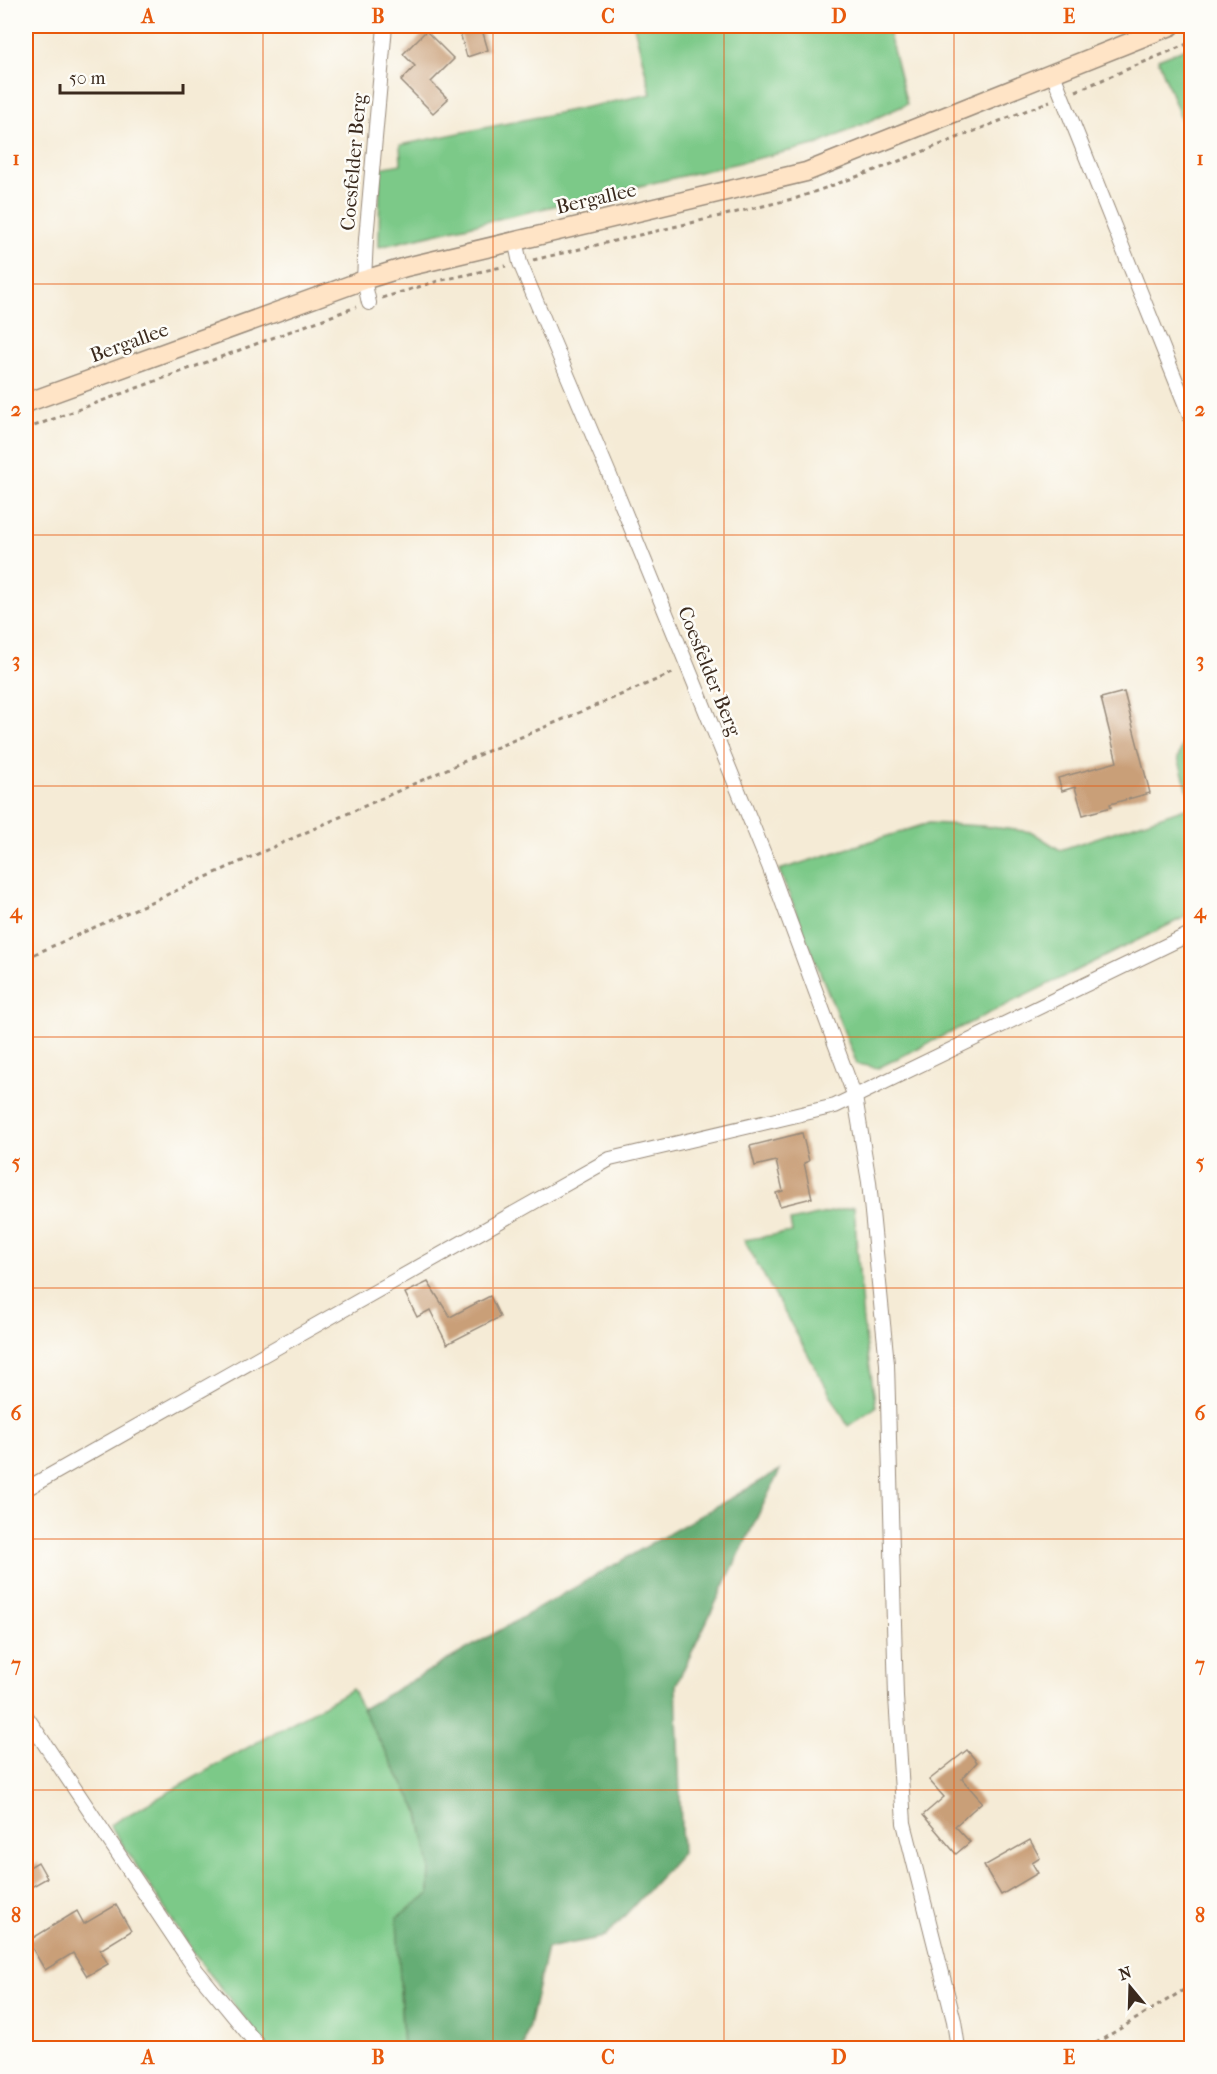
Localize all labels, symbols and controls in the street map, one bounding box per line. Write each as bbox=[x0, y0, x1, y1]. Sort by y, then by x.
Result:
text: A bbox=[140, 5, 156, 28]
text: B bbox=[371, 5, 385, 28]
text: C bbox=[601, 5, 615, 28]
text: D bbox=[831, 5, 847, 28]
text: E bbox=[1063, 5, 1075, 28]
scale bar bbox=[60, 57, 183, 95]
text: 50 m bbox=[69, 68, 106, 89]
street label: Coesfelder Berg bbox=[336, 92, 371, 232]
text: 1 bbox=[12, 147, 20, 170]
text: 1 bbox=[1196, 147, 1204, 170]
street label: Bergallee bbox=[554, 178, 639, 219]
street label: Bergallee bbox=[87, 318, 172, 367]
text: 2 bbox=[11, 398, 21, 421]
text: 2 bbox=[1195, 398, 1205, 421]
street label: Coesfelder Berg bbox=[673, 603, 746, 740]
text: 3 bbox=[12, 649, 20, 672]
text: 3 bbox=[1196, 649, 1204, 672]
text: 4 bbox=[9, 900, 23, 924]
text: 4 bbox=[1193, 900, 1207, 924]
text: 5 bbox=[12, 1151, 21, 1174]
text: 5 bbox=[1196, 1151, 1205, 1174]
text: 6 bbox=[11, 1402, 23, 1425]
text: 6 bbox=[1195, 1402, 1207, 1425]
text: 7 bbox=[10, 1653, 21, 1676]
text: 7 bbox=[1194, 1653, 1205, 1676]
text: 8 bbox=[11, 1904, 21, 1927]
text: 8 bbox=[1195, 1904, 1205, 1927]
north arrow bbox=[1100, 1957, 1160, 2017]
text: N bbox=[1116, 1962, 1135, 1984]
text: A bbox=[140, 2046, 156, 2069]
text: B bbox=[371, 2046, 385, 2069]
text: C bbox=[601, 2046, 615, 2069]
text: D bbox=[831, 2046, 847, 2069]
text: E bbox=[1063, 2046, 1075, 2069]

